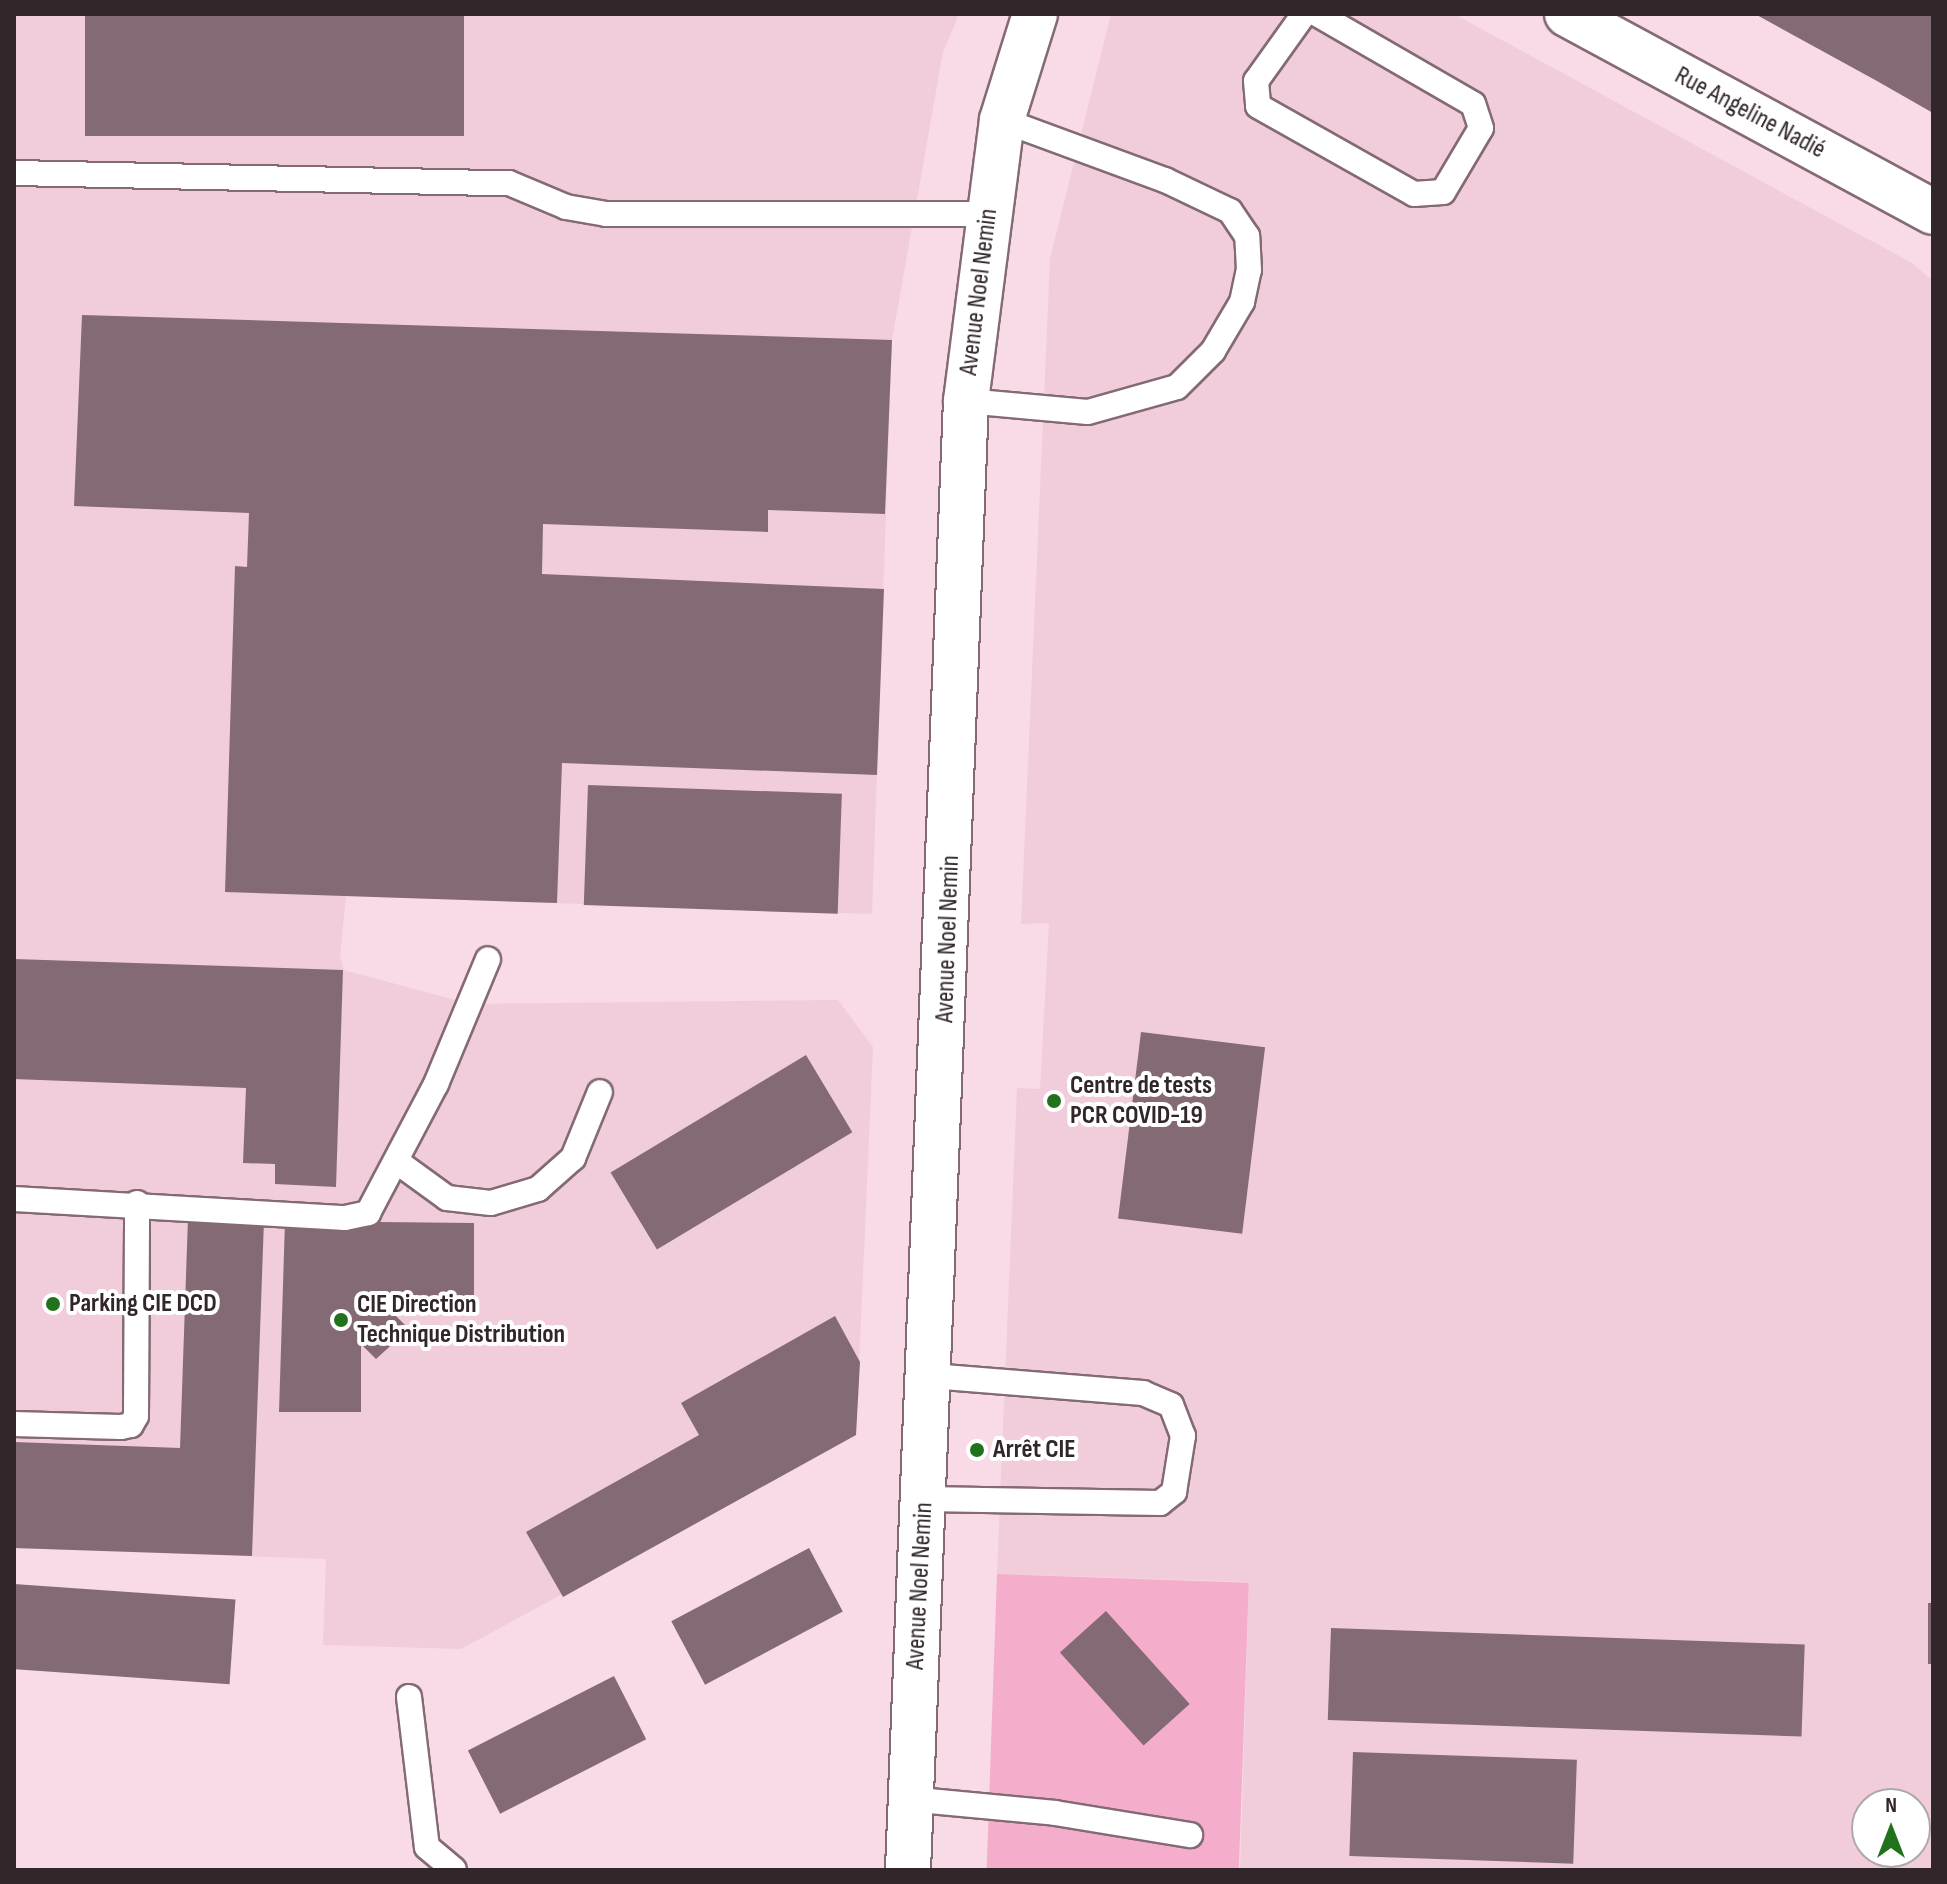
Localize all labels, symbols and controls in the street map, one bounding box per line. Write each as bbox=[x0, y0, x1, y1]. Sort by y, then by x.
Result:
street label: Rue Angeline Nadié bbox=[1669, 60, 1831, 166]
street label: Avenue Noel Nemin bbox=[953, 207, 1005, 377]
street label: Avenue Noel Nemin bbox=[929, 855, 967, 1023]
place label: Centre de tests PCR COVID-19 bbox=[1070, 1070, 1212, 1132]
marker: Centre de tests PCR COVID-19 bbox=[1045, 1092, 1063, 1110]
place label: Parking CIE DCD bbox=[69, 1288, 217, 1320]
place label: CIE Direction Technique Distribution bbox=[357, 1289, 565, 1350]
marker: Parking CIE DCD bbox=[44, 1295, 62, 1313]
marker: CIE Direction Technique Distribution bbox=[332, 1311, 350, 1329]
place label: Arrêt CIE bbox=[993, 1434, 1076, 1466]
marker: Arrêt CIE bbox=[968, 1441, 986, 1459]
street label: Avenue Noel Nemin bbox=[900, 1502, 940, 1670]
north arrow bbox=[1851, 1788, 1931, 1868]
text: N bbox=[1885, 1792, 1897, 1819]

